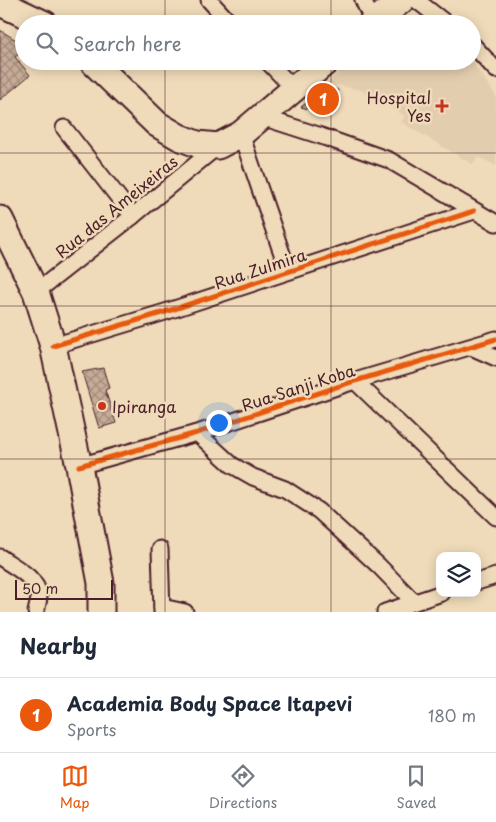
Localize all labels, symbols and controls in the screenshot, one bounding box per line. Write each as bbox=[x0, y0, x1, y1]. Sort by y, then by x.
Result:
search box bbox=[15, 15, 481, 70]
icon: search bbox=[33, 29, 61, 57]
text: Search here bbox=[73, 29, 182, 57]
pin: 1 bbox=[307, 80, 339, 118]
place label: Hospital Yes bbox=[367, 85, 431, 127]
marker: Hospital Yes bbox=[435, 99, 449, 113]
street label: Rua das Ameixeiras bbox=[50, 149, 182, 263]
street label: Rua Zulmira bbox=[211, 242, 309, 294]
street label: Rua Sanji Koba bbox=[238, 357, 358, 417]
place label: Ipiranga bbox=[112, 394, 176, 418]
marker: Ipiranga bbox=[96, 400, 108, 412]
your location bbox=[206, 410, 232, 436]
map controls bbox=[436, 552, 481, 597]
button: layers bbox=[436, 552, 481, 597]
scale bar bbox=[15, 577, 112, 600]
text: 50 m bbox=[22, 578, 58, 599]
text: Nearby bbox=[20, 629, 97, 661]
text: Academia Body Space Itapevi bbox=[67, 689, 352, 717]
text: 1 bbox=[32, 703, 40, 727]
text: 180 m bbox=[428, 703, 476, 727]
text: Sports bbox=[67, 717, 116, 741]
tab: Map bbox=[60, 762, 90, 813]
tab: Directions bbox=[209, 762, 277, 813]
tab: Saved bbox=[397, 762, 436, 813]

